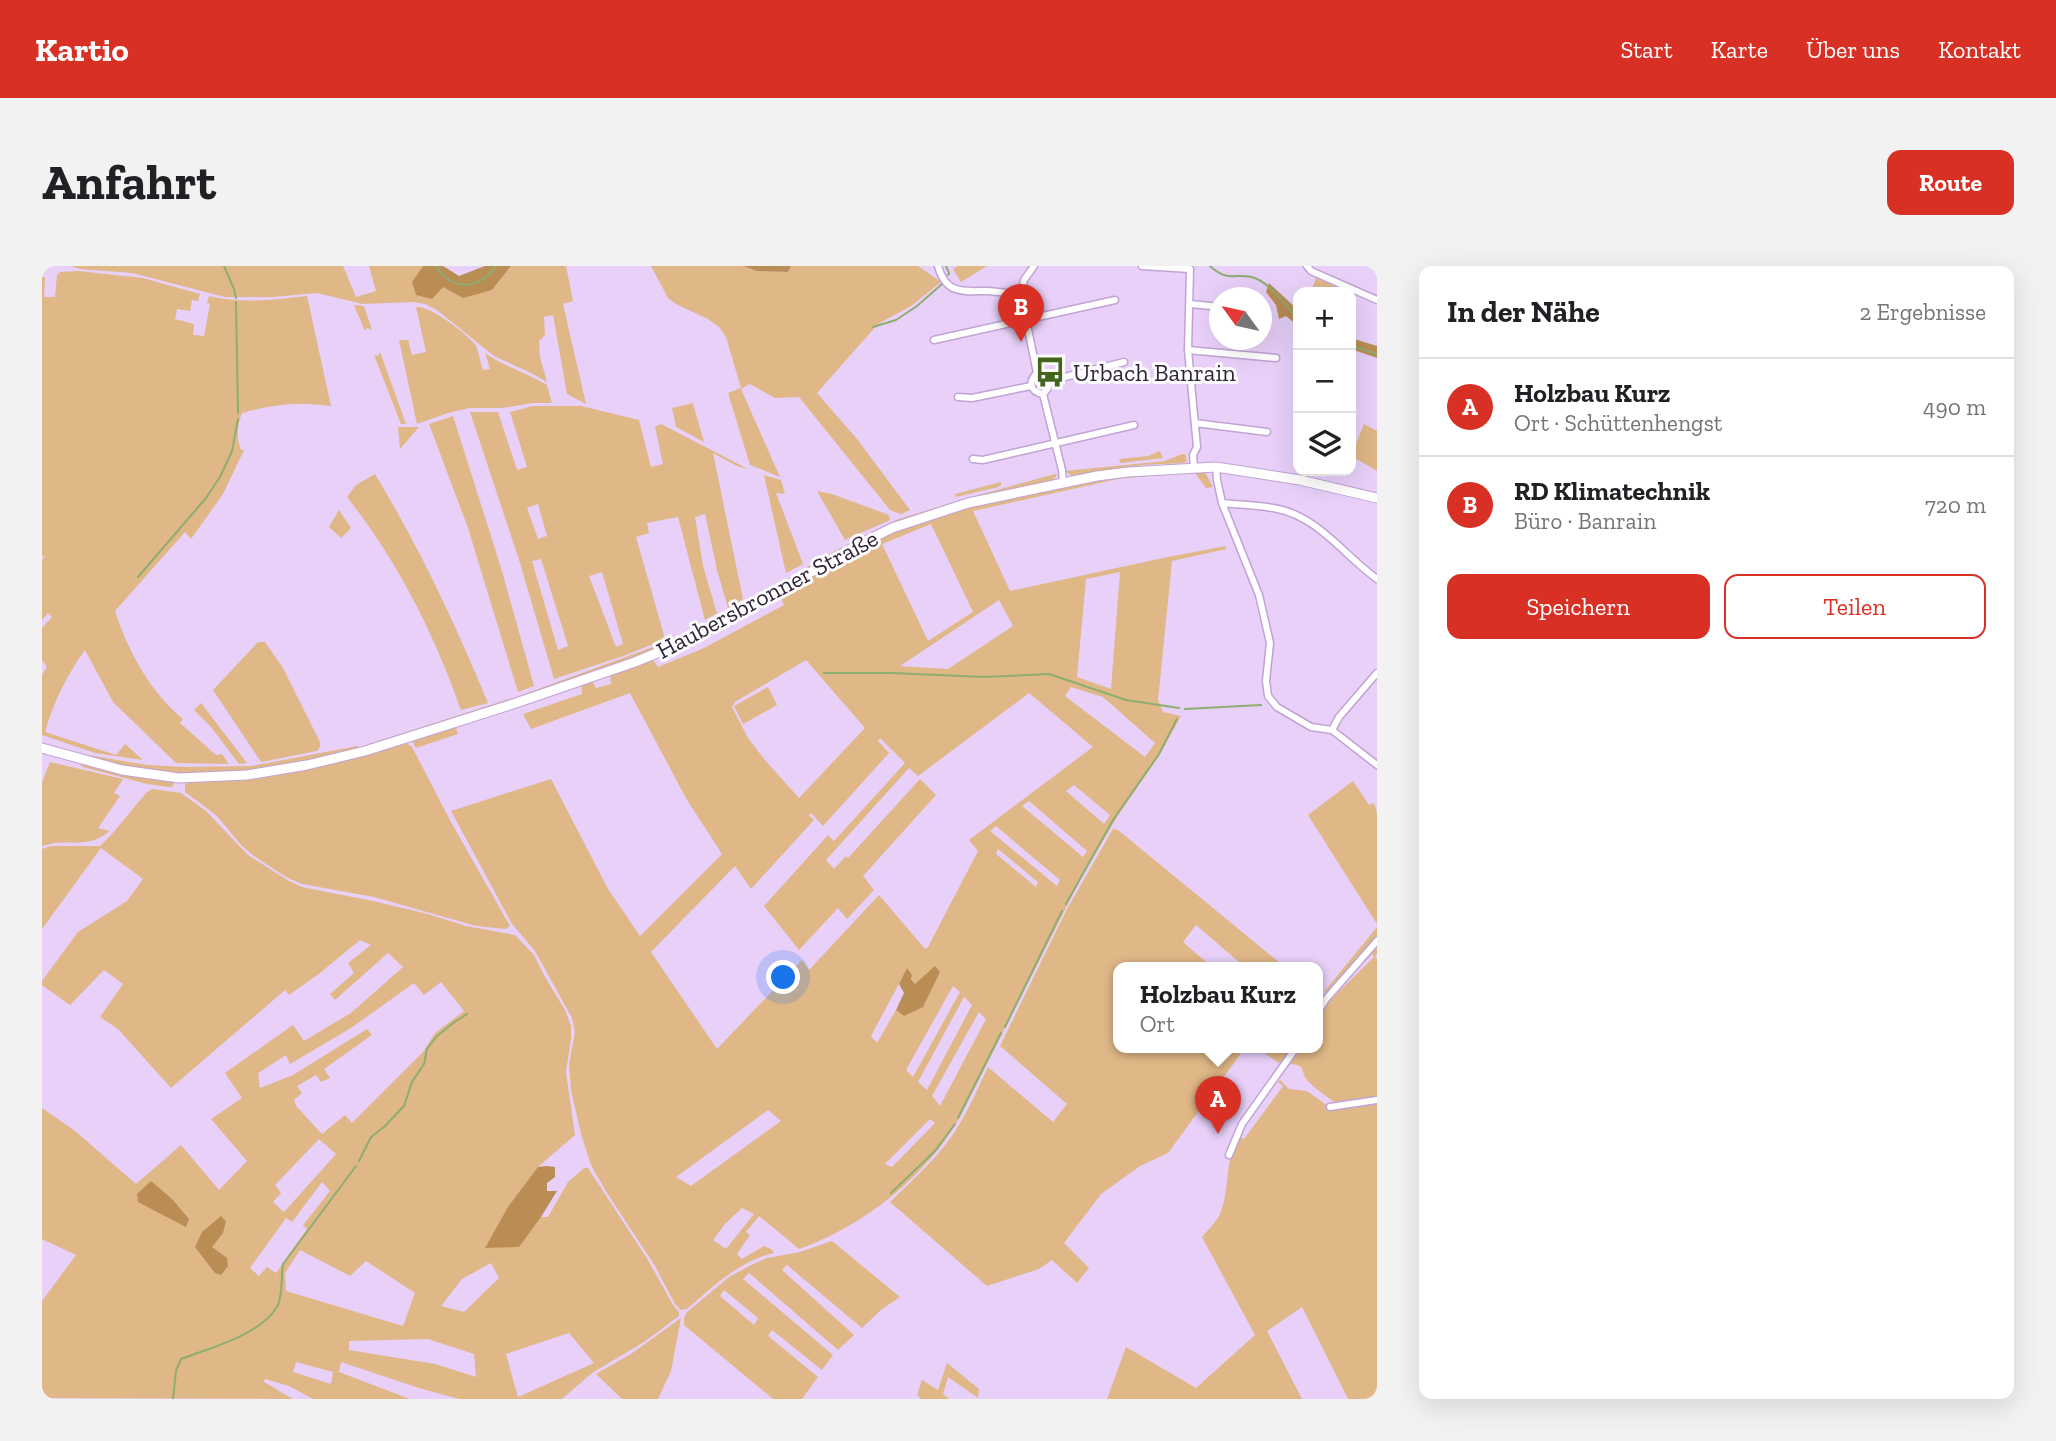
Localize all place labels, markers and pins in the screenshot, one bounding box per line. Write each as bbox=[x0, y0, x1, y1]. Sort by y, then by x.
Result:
pin: B bbox=[998, 284, 1044, 342]
bus stop icon: Urbach Banrain bbox=[1033, 355, 1067, 389]
place label: Urbach Banrain bbox=[1073, 358, 1236, 387]
pin: A bbox=[1195, 1076, 1241, 1134]

